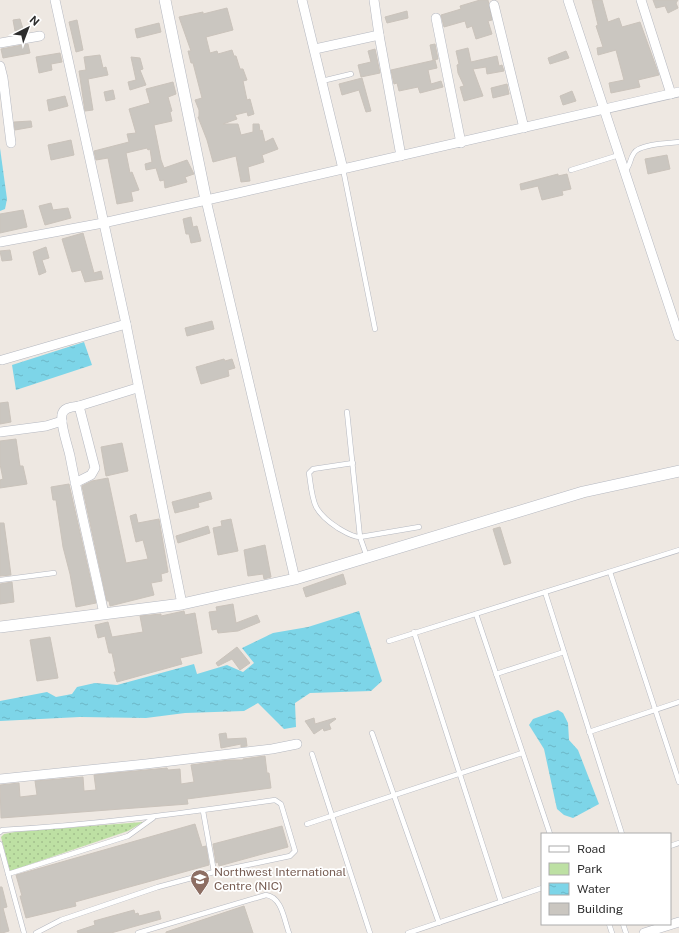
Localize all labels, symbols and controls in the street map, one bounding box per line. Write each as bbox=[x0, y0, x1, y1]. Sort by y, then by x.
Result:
north arrow bbox=[8, 8, 48, 48]
text: N bbox=[27, 13, 42, 28]
legend bbox=[541, 833, 671, 925]
text: Road bbox=[577, 842, 605, 856]
text: Park bbox=[577, 862, 603, 876]
place label: Northwest International Centre (NIC) bbox=[214, 865, 346, 893]
school or university icon: Northwest International Centre (NIC) bbox=[189, 868, 211, 896]
text: Water bbox=[577, 882, 611, 896]
text: Building bbox=[577, 902, 623, 916]

